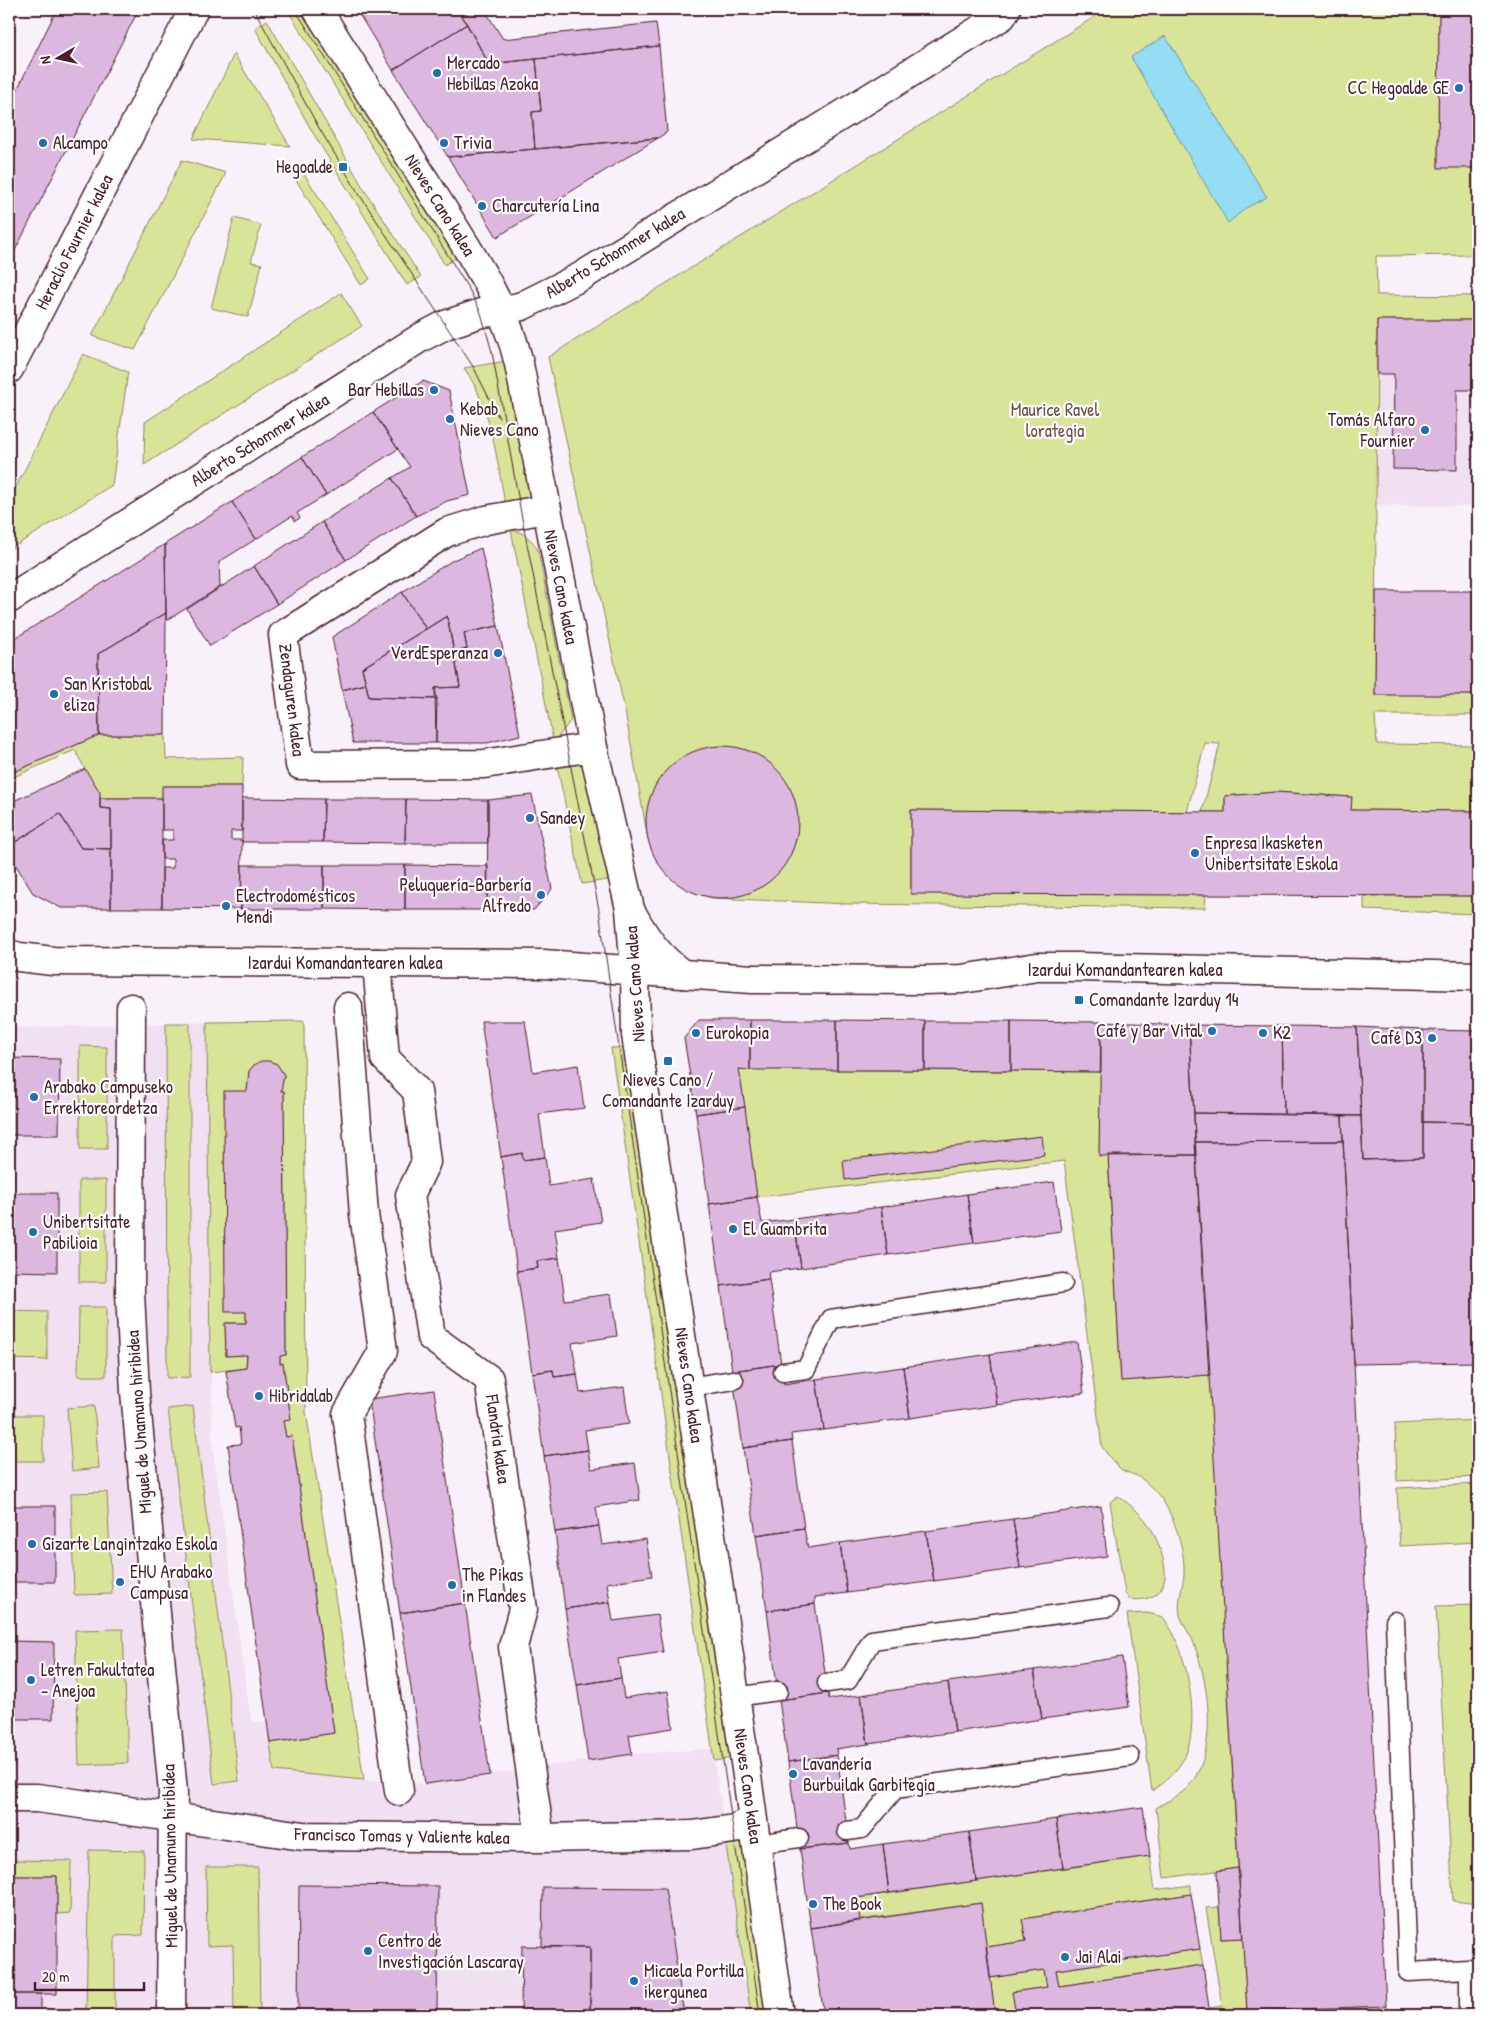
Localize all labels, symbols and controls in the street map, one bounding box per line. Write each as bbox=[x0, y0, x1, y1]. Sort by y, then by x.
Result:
north arrow bbox=[32, 32, 82, 82]
place label: Mercado Hebillas Azoka bbox=[447, 50, 538, 96]
text: N bbox=[35, 54, 55, 65]
marker: Mercado Hebillas Azoka bbox=[431, 67, 443, 79]
place label: CC Hegoalde GE bbox=[1348, 75, 1449, 100]
marker: CC Hegoalde GE bbox=[1453, 82, 1465, 94]
place label: Alcampo bbox=[53, 130, 108, 155]
place label: Trivia bbox=[454, 130, 492, 155]
marker: Alcampo bbox=[37, 137, 49, 149]
marker: Trivia bbox=[438, 137, 450, 149]
street label: Nieves Cano kalea bbox=[399, 149, 482, 261]
place label: Hegoalde bbox=[276, 154, 333, 179]
marker: Hegoalde bbox=[337, 161, 349, 173]
street label: Heraclio Fournier kalea bbox=[29, 170, 118, 314]
place label: Charcutería Lina bbox=[492, 193, 599, 218]
marker: Charcutería Lina bbox=[476, 200, 488, 212]
street label: Alberto Schommer kalea bbox=[540, 201, 689, 304]
place label: Bar Hebillas bbox=[348, 377, 424, 402]
marker: Bar Hebillas bbox=[428, 384, 440, 396]
street label: Alberto Schommer kalea bbox=[186, 387, 334, 492]
place label: Kebab Nieves Cano bbox=[460, 396, 539, 442]
park label: Maurice Ravel lorategia bbox=[1011, 397, 1100, 443]
place label: Tomás Alfaro Fournier bbox=[1328, 407, 1415, 453]
marker: Kebab Nieves Cano bbox=[444, 413, 456, 425]
marker: Tomás Alfaro Fournier bbox=[1419, 424, 1431, 436]
street label: Nieves Cano kalea bbox=[538, 527, 585, 646]
place label: VerdEsperanza bbox=[390, 640, 488, 665]
street label: Zendaguren kalea bbox=[273, 642, 312, 758]
marker: VerdEsperanza bbox=[492, 647, 504, 659]
place label: San Kristobal eliza bbox=[64, 671, 152, 717]
marker: San Kristobal eliza bbox=[48, 688, 60, 700]
place label: Sandey bbox=[540, 805, 586, 830]
marker: Sandey bbox=[524, 812, 536, 824]
place label: Enpresa Ikasketen Unibertsitate Eskola bbox=[1205, 830, 1338, 876]
marker: Enpresa Ikasketen Unibertsitate Eskola bbox=[1189, 847, 1201, 859]
place label: Peluquería-Barbería Alfredo bbox=[399, 872, 531, 918]
place label: Electrodomésticos Mendi bbox=[236, 883, 355, 929]
marker: Peluquería-Barbería Alfredo bbox=[535, 889, 547, 901]
marker: Electrodomésticos Mendi bbox=[220, 900, 232, 912]
street label: Nieves Cano kalea bbox=[618, 925, 651, 1043]
street label: Izardui Komandantearen kalea bbox=[248, 950, 442, 975]
street label: Izardui Komandantearen kalea bbox=[1028, 957, 1222, 982]
place label: Comandante Izarduy 14 bbox=[1089, 987, 1239, 1012]
marker: Comandante Izarduy 14 bbox=[1073, 994, 1085, 1006]
place label: Café y Bar Vital bbox=[1096, 1018, 1202, 1043]
place label: Eurokopia bbox=[706, 1020, 769, 1045]
place label: K2 bbox=[1273, 1020, 1291, 1045]
marker: Café y Bar Vital bbox=[1206, 1025, 1218, 1037]
place label: Café D3 bbox=[1371, 1025, 1422, 1050]
marker: Eurokopia bbox=[690, 1027, 702, 1039]
marker: K2 bbox=[1257, 1027, 1269, 1039]
marker: Café D3 bbox=[1426, 1032, 1438, 1044]
marker: Nieves Cano / Comandante Izarduy bbox=[662, 1055, 674, 1067]
place label: Nieves Cano / Comandante Izarduy bbox=[602, 1067, 734, 1113]
place label: Arabako Campuseko Errektoreordetza bbox=[44, 1074, 173, 1120]
marker: Arabako Campuseko Errektoreordetza bbox=[28, 1091, 40, 1103]
place label: Unibertsitate Pabilioia bbox=[43, 1209, 130, 1255]
place label: El Guambrita bbox=[743, 1216, 827, 1241]
marker: El Guambrita bbox=[727, 1223, 739, 1235]
marker: Unibertsitate Pabilioia bbox=[27, 1226, 39, 1238]
street label: Nieves Cano kalea bbox=[669, 1326, 710, 1444]
street label: Miguel de Unamuno hiribidea bbox=[120, 1330, 157, 1515]
place label: Hibridalab bbox=[269, 1383, 333, 1408]
marker: Hibridalab bbox=[253, 1390, 265, 1402]
street label: Flandria kalea bbox=[480, 1392, 517, 1485]
place label: Gizarte Langintzako Eskola bbox=[42, 1531, 217, 1556]
marker: Gizarte Langintzako Eskola bbox=[26, 1538, 38, 1550]
place label: EHU Arabako Campusa bbox=[130, 1559, 212, 1605]
place label: The Pikas in Flandes bbox=[462, 1562, 526, 1608]
marker: EHU Arabako Campusa bbox=[114, 1576, 126, 1588]
marker: The Pikas in Flandes bbox=[446, 1579, 458, 1591]
place label: Letren Fakultatea - Anejoa bbox=[41, 1657, 154, 1703]
marker: Letren Fakultatea - Anejoa bbox=[25, 1674, 37, 1686]
street label: Nieves Cano kalea bbox=[728, 1727, 769, 1845]
place label: Lavandería Burbuilak Garbitegia bbox=[803, 1751, 935, 1797]
street label: Miguel de Unamuno hiribidea bbox=[155, 1764, 184, 1948]
marker: Lavandería Burbuilak Garbitegia bbox=[787, 1768, 799, 1780]
street label: Francisco Tomas y Valiente kalea bbox=[293, 1821, 510, 1850]
place label: The Book bbox=[823, 1891, 882, 1916]
marker: The Book bbox=[807, 1898, 819, 1910]
place label: Centro de Investigación Lascaray bbox=[378, 1928, 524, 1974]
place label: Jai Alai bbox=[1075, 1944, 1122, 1969]
marker: Centro de Investigación Lascaray bbox=[362, 1945, 374, 1957]
marker: Jai Alai bbox=[1059, 1951, 1071, 1963]
place label: Micaela Portilla ikergunea bbox=[644, 1958, 744, 2004]
scale bar bbox=[35, 1959, 144, 1991]
text: 20 m bbox=[42, 1966, 69, 1987]
marker: Micaela Portilla ikergunea bbox=[628, 1975, 640, 1987]

